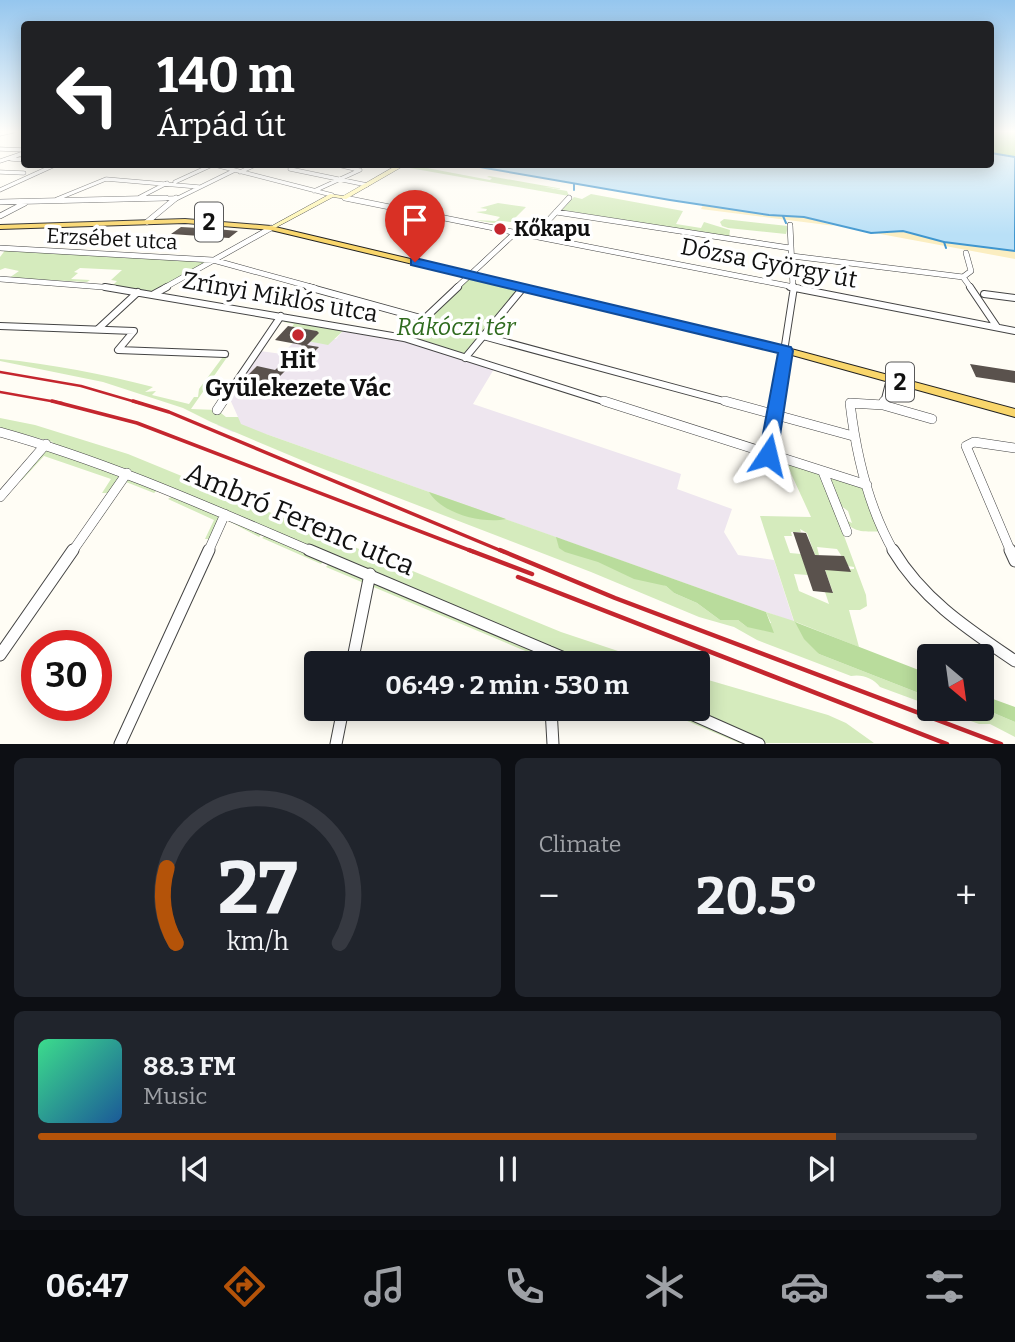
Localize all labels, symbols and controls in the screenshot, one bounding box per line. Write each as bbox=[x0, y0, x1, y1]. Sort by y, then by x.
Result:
text: 140 m bbox=[157, 46, 295, 105]
icon: left bbox=[42, 49, 133, 140]
text: Árpád út bbox=[157, 106, 286, 144]
pin bbox=[385, 190, 445, 262]
icon: arrive bbox=[396, 201, 434, 239]
road number: 2 bbox=[195, 202, 223, 242]
place label: Kőkapu bbox=[514, 216, 590, 242]
marker: Kőkapu bbox=[492, 221, 508, 237]
street label: Erzsébet utca bbox=[46, 223, 179, 255]
street label: Dózsa György út bbox=[678, 232, 860, 294]
street label: Zrínyi Miklós utca bbox=[180, 266, 380, 328]
park label: Rákóczi tér bbox=[397, 313, 517, 341]
marker: Hit Gyülekezete Vác bbox=[290, 327, 306, 343]
place label: Hit Gyülekezete Vác bbox=[205, 346, 391, 402]
road number: 2 bbox=[886, 362, 914, 402]
position arrow bbox=[731, 418, 805, 492]
street label: Ambró Ferenc utca bbox=[180, 456, 420, 582]
speed limit sign: 30 bbox=[21, 630, 112, 721]
north arrow bbox=[917, 644, 994, 721]
map controls bbox=[917, 644, 994, 721]
text: 06:49 · 2 min · 530 m bbox=[385, 670, 629, 701]
text: Climate bbox=[539, 830, 621, 858]
text: 27 bbox=[217, 846, 297, 933]
text: 20.5° bbox=[696, 865, 819, 928]
text: − bbox=[539, 873, 559, 919]
text: + bbox=[955, 873, 977, 919]
text: km/h bbox=[226, 927, 289, 957]
text: 88.3 FM bbox=[143, 1051, 236, 1082]
text: Music bbox=[143, 1082, 207, 1110]
icon: previous bbox=[176, 1150, 214, 1188]
icon: pause bbox=[489, 1150, 527, 1188]
icon: next bbox=[802, 1150, 840, 1188]
icon: directions bbox=[220, 1262, 269, 1311]
icon: music bbox=[360, 1262, 409, 1311]
icon: phone bbox=[500, 1262, 549, 1311]
icon: climate bbox=[640, 1262, 689, 1311]
icon: car bbox=[780, 1262, 829, 1311]
icon: filters bbox=[920, 1262, 969, 1311]
text: 06:47 bbox=[46, 1267, 129, 1305]

